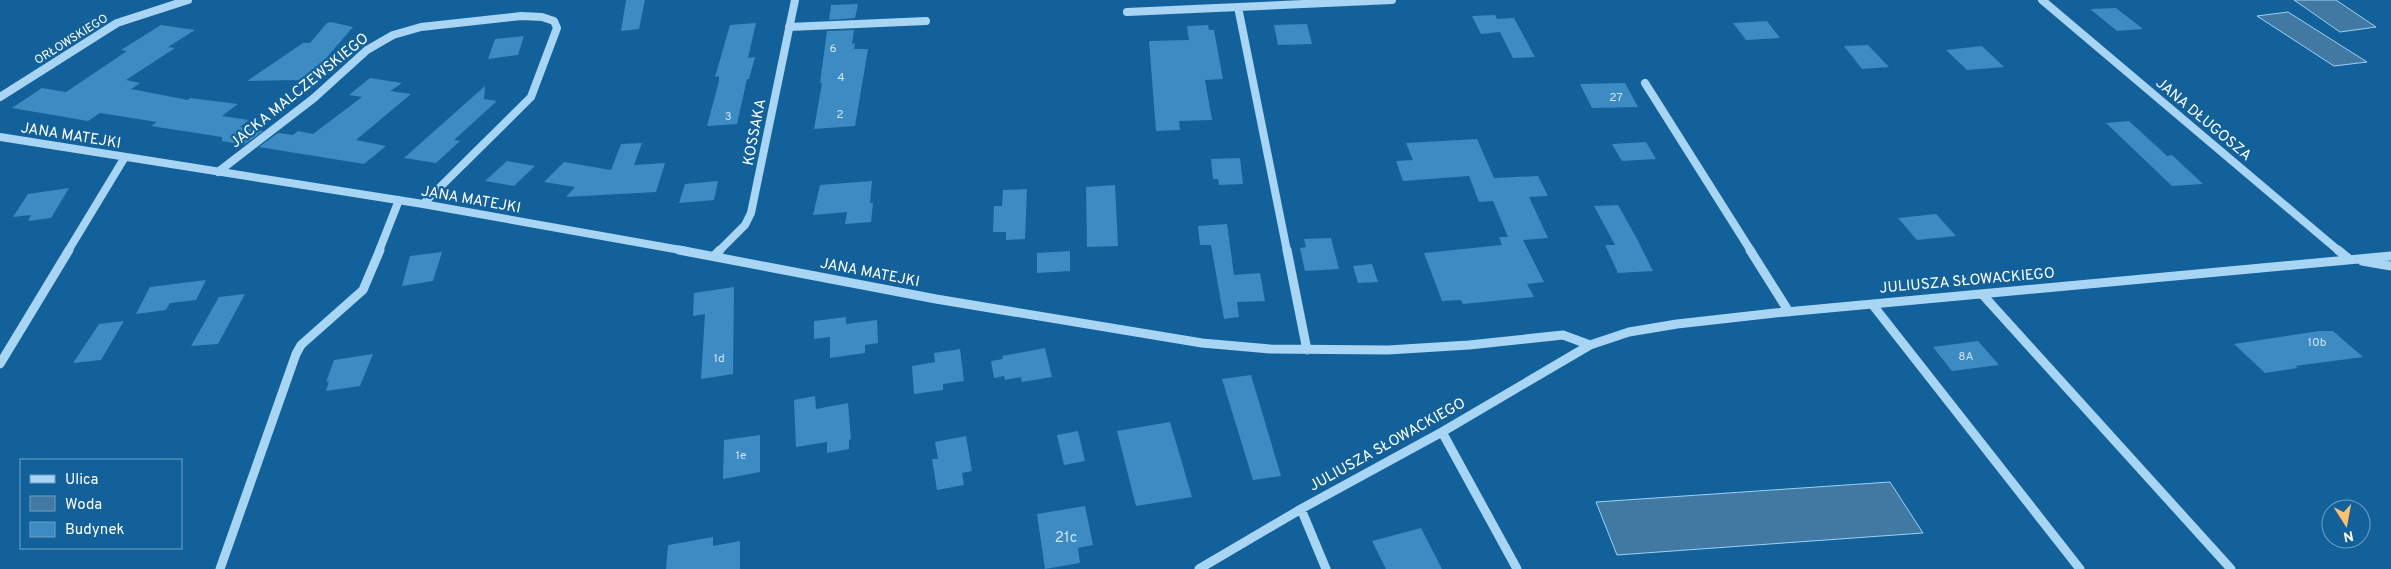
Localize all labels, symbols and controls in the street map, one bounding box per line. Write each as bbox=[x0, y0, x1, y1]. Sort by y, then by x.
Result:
street label: ORŁOWSKIEGO bbox=[32, 11, 111, 69]
street label: JACKA MALCZEWSKIEGO bbox=[227, 29, 373, 153]
house number: 6 bbox=[829, 41, 837, 57]
house number: 4 bbox=[837, 70, 845, 86]
street label: JANA DŁUGOSZA bbox=[2151, 74, 2255, 166]
house number: 27 bbox=[1609, 90, 1623, 106]
street label: KOSSAKA bbox=[740, 97, 771, 167]
house number: 2 bbox=[836, 107, 844, 123]
house number: 3 bbox=[724, 109, 732, 125]
street label: JANA MATEJKI bbox=[19, 119, 122, 154]
street label: JANA MATEJKI bbox=[419, 182, 522, 219]
street label: JANA MATEJKI bbox=[818, 255, 921, 292]
street label: JULIUSZA SŁOWACKIEGO bbox=[1879, 264, 2056, 299]
house number: 10b bbox=[2308, 335, 2327, 351]
house number: 8A bbox=[1958, 349, 1974, 365]
house number: 1d bbox=[713, 351, 725, 367]
street label: JULIUSZA SŁOWACKIEGO bbox=[1306, 394, 1469, 496]
house number: 1e bbox=[736, 448, 746, 464]
legend bbox=[20, 459, 182, 549]
text: Ulica bbox=[65, 471, 98, 490]
text: Woda bbox=[65, 496, 102, 515]
north arrow bbox=[2321, 499, 2371, 549]
text: Budynek bbox=[65, 521, 124, 540]
text: N bbox=[2342, 526, 2355, 545]
house number: 21c bbox=[1055, 529, 1077, 548]

